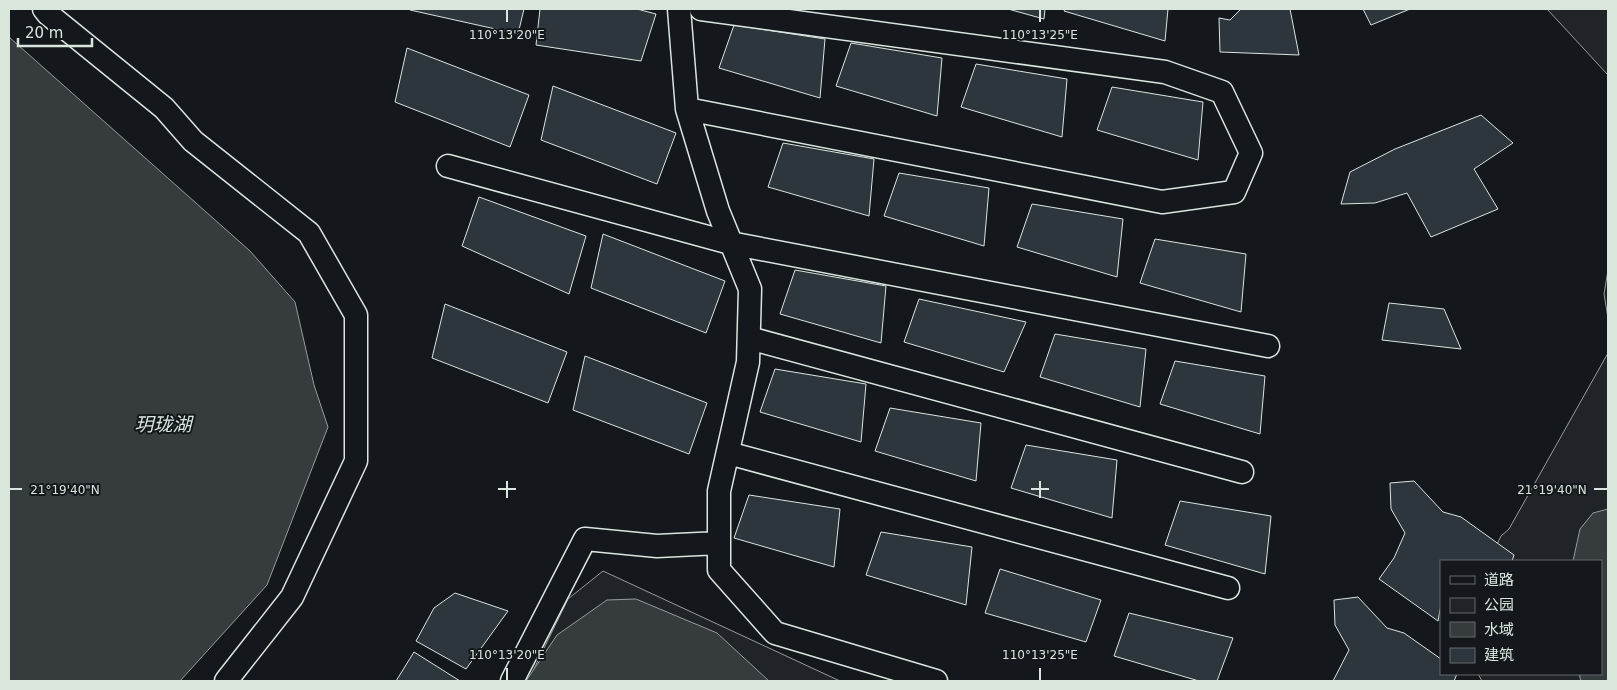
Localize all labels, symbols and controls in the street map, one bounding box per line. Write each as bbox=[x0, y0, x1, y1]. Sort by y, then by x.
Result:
scale bar bbox=[18, 15, 91, 47]
text: 20 m bbox=[25, 24, 63, 42]
text: 110°13'20"E bbox=[469, 28, 545, 42]
text: 110°13'25"E bbox=[1002, 28, 1078, 42]
water label: 玥珑湖 bbox=[134, 413, 194, 435]
text: 21°19'40"N bbox=[30, 483, 100, 497]
text: 21°19'40"N bbox=[1517, 483, 1587, 497]
legend bbox=[1440, 560, 1602, 675]
text: 道路 bbox=[1484, 571, 1514, 589]
text: 公园 bbox=[1484, 596, 1514, 614]
text: 水域 bbox=[1484, 621, 1514, 639]
text: 建筑 bbox=[1484, 646, 1514, 664]
text: 110°13'20"E bbox=[469, 648, 545, 662]
text: 110°13'25"E bbox=[1002, 648, 1078, 662]

